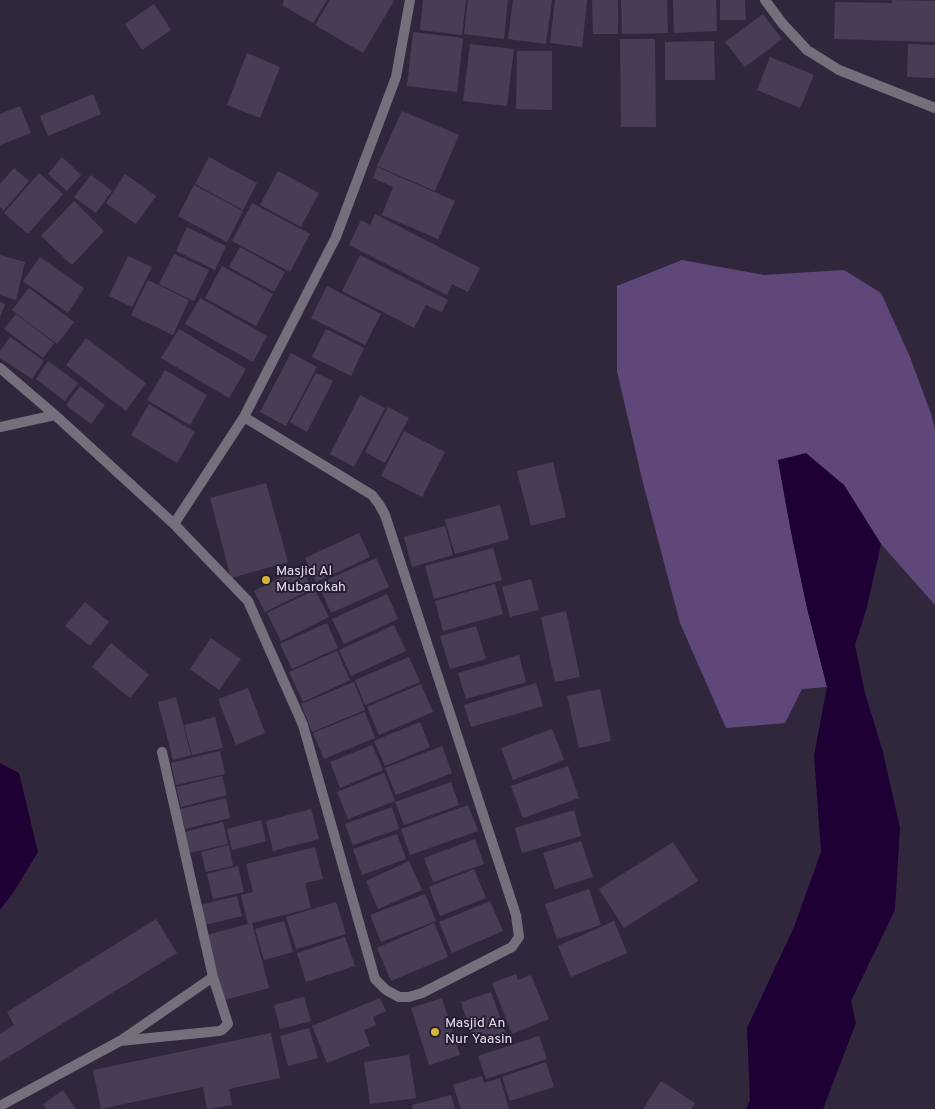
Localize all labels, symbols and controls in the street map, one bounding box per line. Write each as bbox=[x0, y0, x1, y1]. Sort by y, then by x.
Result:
place label: Masjid Al Mubarokah bbox=[276, 564, 346, 596]
marker: Masjid Al Mubarokah bbox=[260, 574, 272, 586]
place label: Masjid An Nur Yaasin bbox=[445, 1016, 512, 1048]
marker: Masjid An Nur Yaasin bbox=[429, 1026, 441, 1038]

